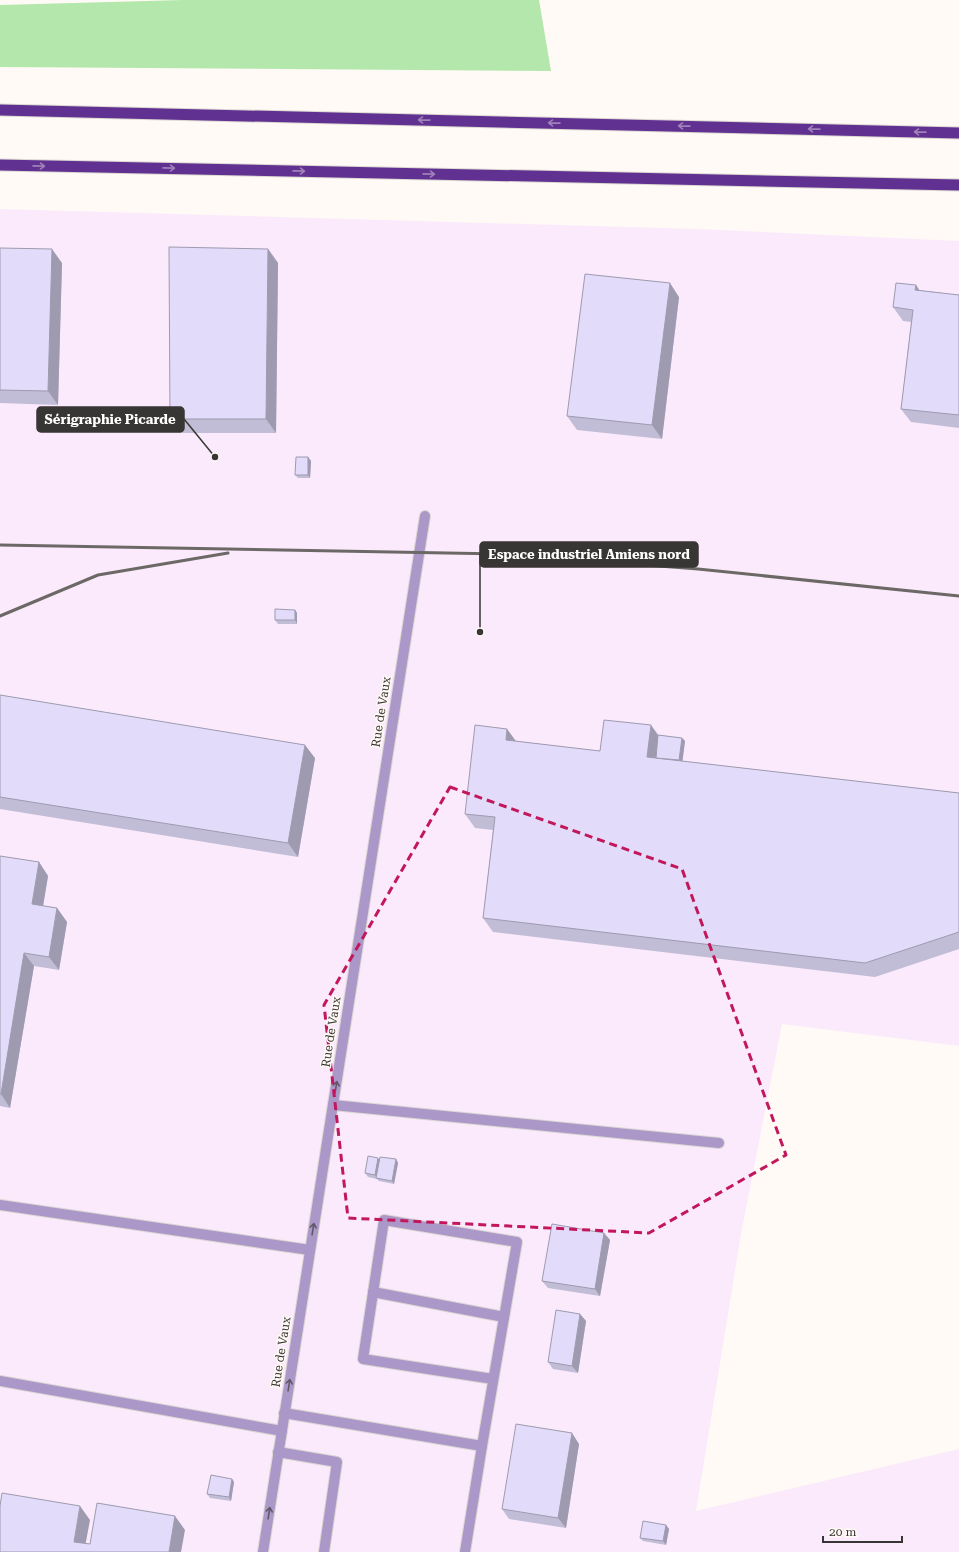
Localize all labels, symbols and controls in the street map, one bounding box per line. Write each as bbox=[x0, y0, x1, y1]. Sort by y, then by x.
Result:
one-way arrow bbox=[418, 116, 431, 124]
one-way arrow bbox=[548, 119, 561, 127]
one-way arrow bbox=[678, 122, 691, 130]
one-way arrow bbox=[808, 126, 821, 133]
one-way arrow bbox=[914, 128, 927, 136]
one-way arrow bbox=[32, 162, 45, 170]
one-way arrow bbox=[162, 164, 175, 172]
one-way arrow bbox=[292, 167, 305, 175]
one-way arrow bbox=[422, 170, 435, 178]
callout: Sérigraphie Picarde bbox=[37, 407, 184, 432]
text: Sérigraphie Picarde bbox=[44, 412, 176, 427]
callout: Espace industriel Amiens nord bbox=[480, 542, 698, 567]
text: Espace industriel Amiens nord bbox=[488, 547, 690, 562]
street label: Rue de Vaux bbox=[369, 676, 393, 748]
street label: Rue de Vaux bbox=[319, 996, 343, 1068]
one-way arrow bbox=[332, 1081, 340, 1094]
one-way arrow bbox=[309, 1223, 317, 1236]
street label: Rue de Vaux bbox=[269, 1316, 293, 1388]
one-way arrow bbox=[285, 1379, 293, 1392]
one-way arrow bbox=[265, 1507, 273, 1520]
scale bar bbox=[823, 1518, 902, 1544]
text: 20 m bbox=[829, 1525, 856, 1539]

